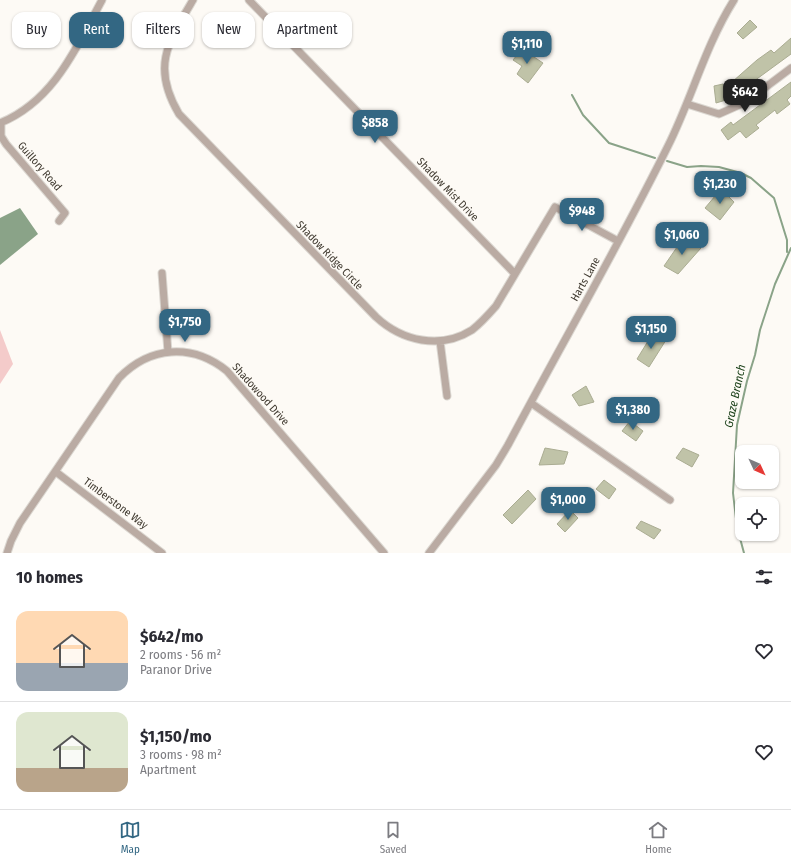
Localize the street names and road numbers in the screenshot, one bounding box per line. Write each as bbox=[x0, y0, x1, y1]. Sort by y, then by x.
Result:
street label: Guillory Road bbox=[15, 139, 64, 193]
street label: Shadow Mist Drive bbox=[414, 155, 481, 224]
street label: Shadow Ridge Circle bbox=[293, 218, 366, 292]
street label: Harts Lane bbox=[568, 255, 603, 303]
street label: Shadowood Drive bbox=[229, 361, 292, 428]
street label: Timberstone Way bbox=[81, 475, 150, 532]

